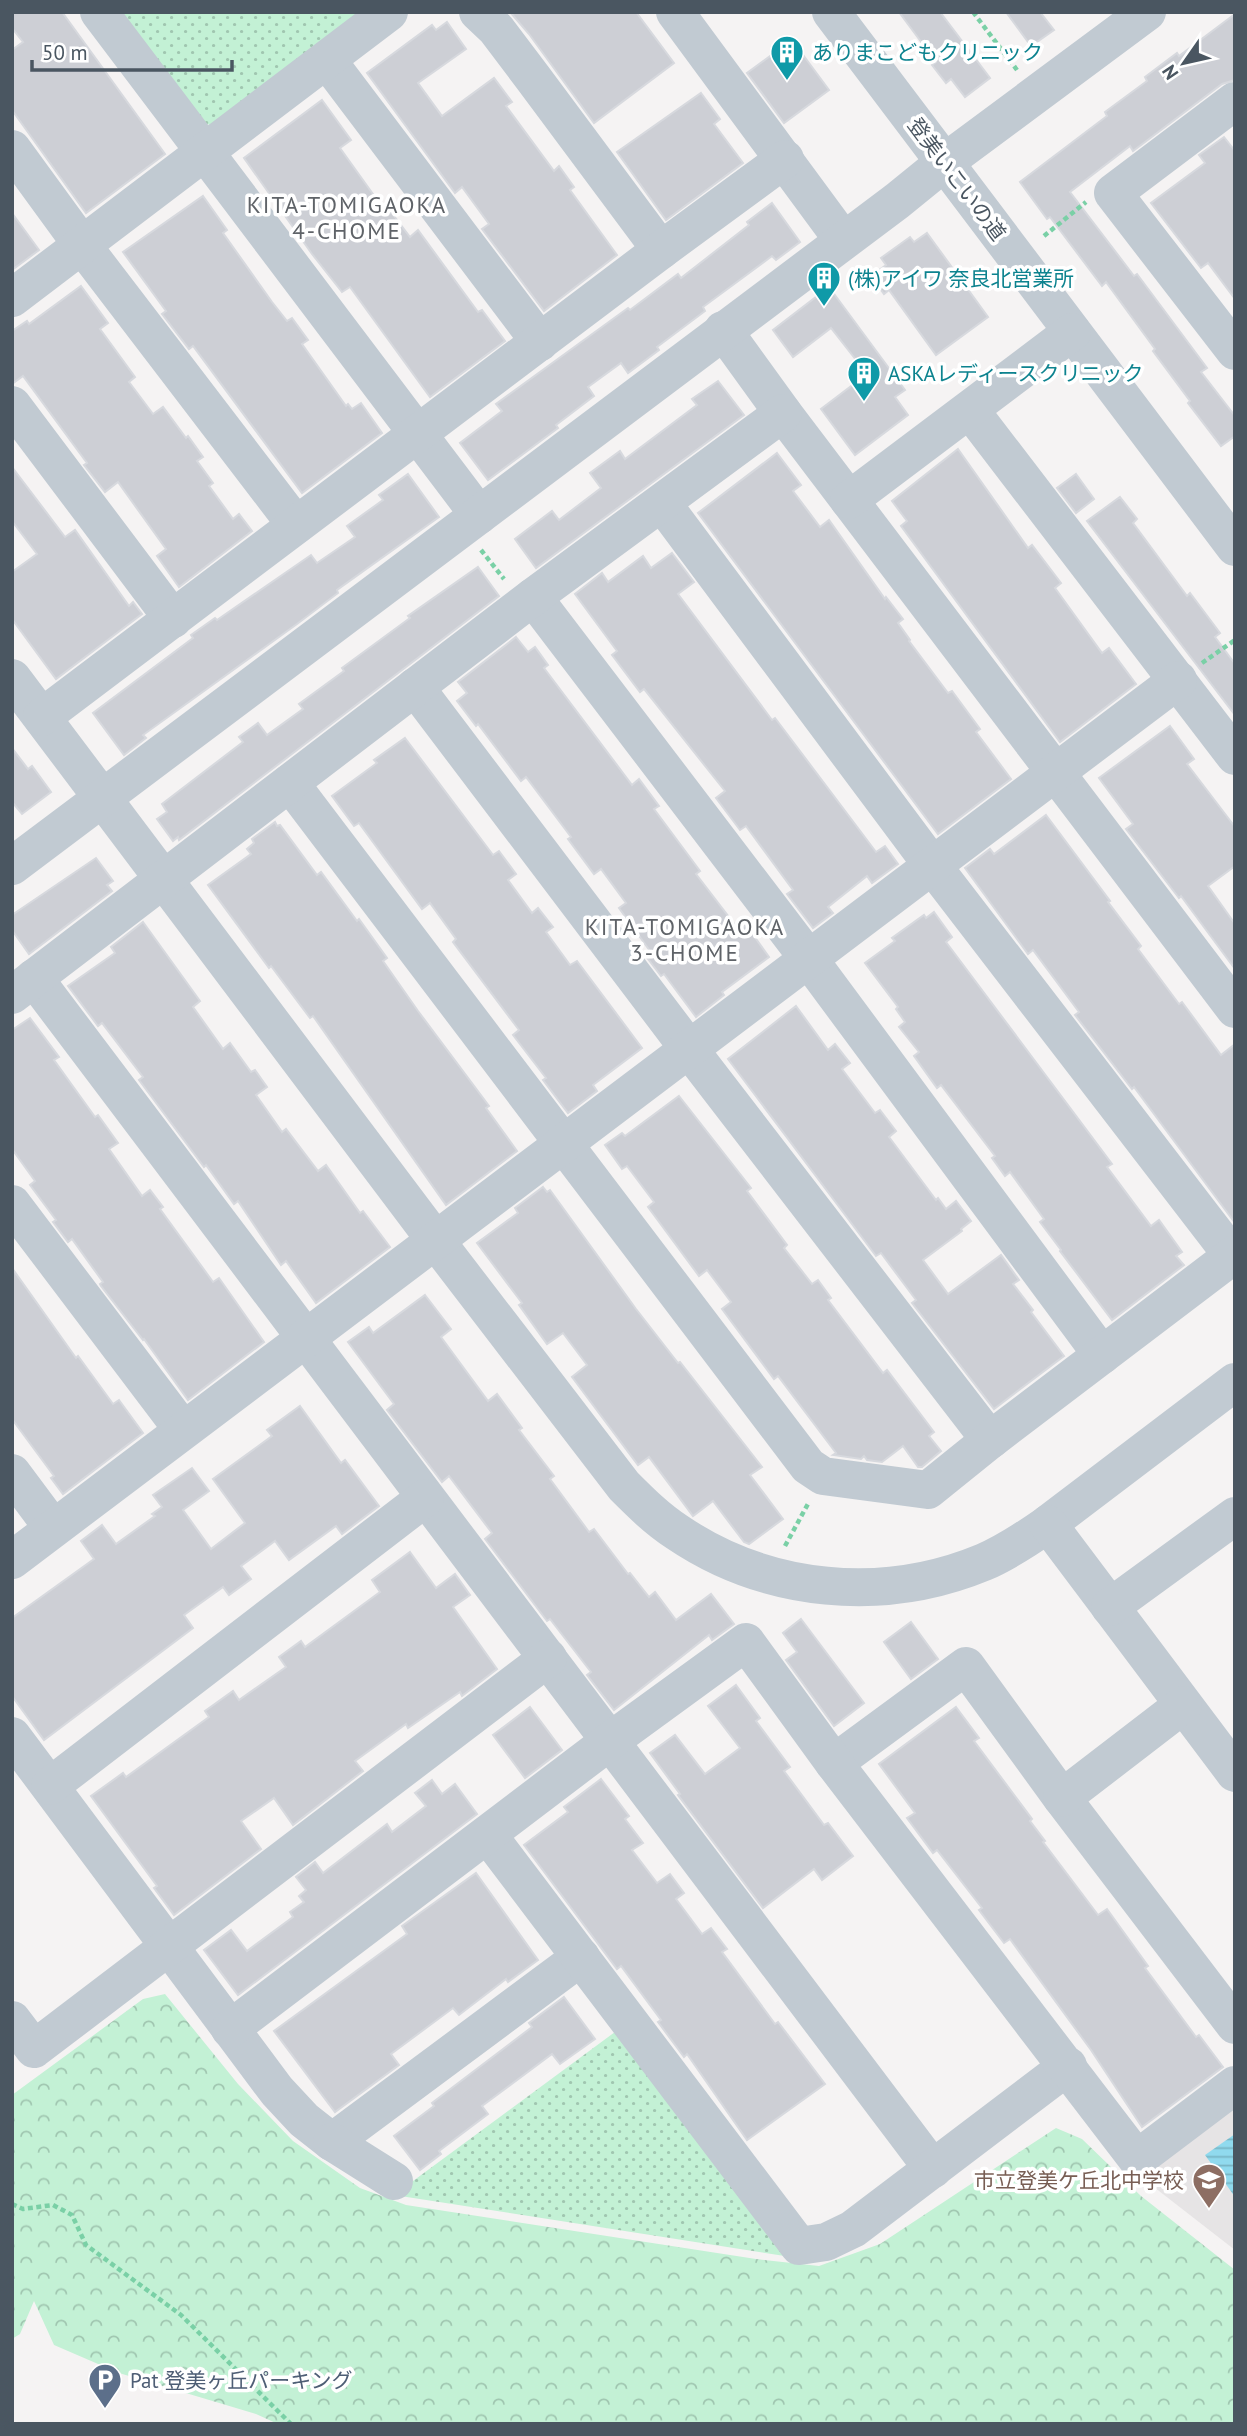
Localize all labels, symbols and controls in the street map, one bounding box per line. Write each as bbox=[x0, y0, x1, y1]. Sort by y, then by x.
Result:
scale bar bbox=[32, 28, 231, 72]
north arrow bbox=[1149, 28, 1219, 98]
building icon: ありまこどもクリニック bbox=[768, 33, 806, 82]
text: 50 m bbox=[42, 39, 88, 66]
place label: ありまこどもクリニック bbox=[812, 39, 1043, 66]
text: N bbox=[1156, 61, 1183, 84]
street label: 登美いこいの道 bbox=[902, 112, 1012, 246]
district label: KITA-TOMIGAOKA 4-CHOME bbox=[247, 190, 447, 245]
building icon: (株)アイワ 奈良北営業所 bbox=[805, 259, 843, 308]
place label: (株)アイワ 奈良北営業所 bbox=[848, 265, 1074, 292]
building icon: ASKAレディースクリニック bbox=[845, 354, 883, 403]
place label: ASKAレディースクリニック bbox=[888, 360, 1143, 387]
district label: KITA-TOMIGAOKA 3-CHOME bbox=[585, 912, 785, 967]
school or university icon: 市立登美ケ丘北中学校 bbox=[1190, 2161, 1228, 2210]
place label: 市立登美ケ丘北中学校 bbox=[974, 2167, 1184, 2194]
parking icon: Pat 登美ヶ丘パーキング bbox=[86, 2361, 124, 2410]
place label: Pat 登美ヶ丘パーキング bbox=[130, 2367, 353, 2394]

